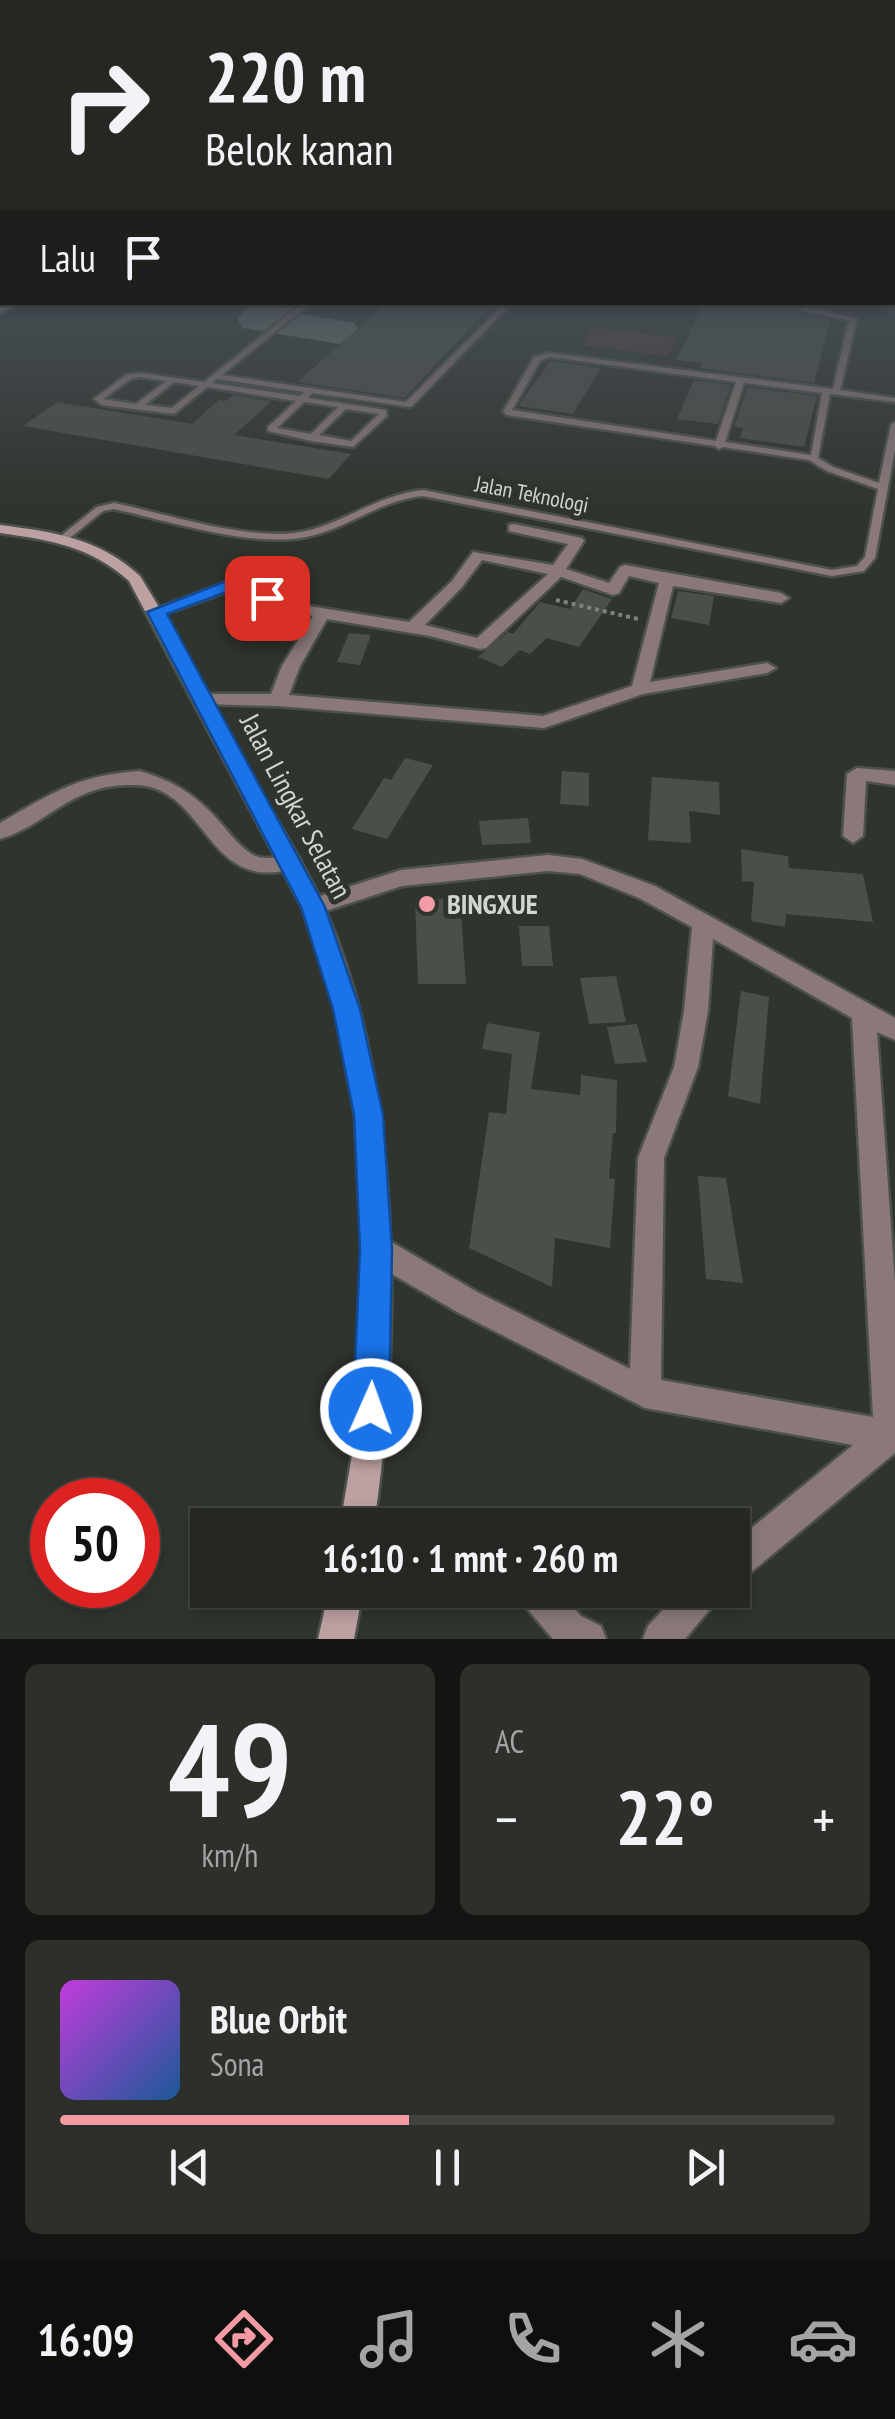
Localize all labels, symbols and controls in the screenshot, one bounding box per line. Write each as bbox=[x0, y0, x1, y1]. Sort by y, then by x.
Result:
text: 220 m bbox=[205, 31, 366, 121]
icon: right bbox=[40, 40, 170, 170]
text: Belok kanan bbox=[205, 119, 394, 177]
icon: arrive bbox=[116, 230, 171, 285]
text: Lalu bbox=[40, 233, 96, 282]
street label: Jalan Teknologi bbox=[472, 469, 591, 519]
pin bbox=[225, 556, 310, 641]
icon: arrive bbox=[240, 571, 295, 626]
street label: Jalan Lingkar Selatan bbox=[232, 706, 361, 905]
place label: BINGXUE bbox=[447, 885, 538, 922]
marker: BINGXUE bbox=[416, 893, 438, 915]
position arrow bbox=[319, 1357, 423, 1461]
speed limit sign: 50 bbox=[30, 1478, 160, 1608]
text: 16:10 · 1 mnt · 260 m bbox=[322, 1533, 618, 1582]
text: 49 bbox=[168, 1685, 292, 1853]
text: AC bbox=[495, 1720, 524, 1762]
text: 22° bbox=[615, 1769, 715, 1866]
text: − bbox=[495, 1783, 518, 1854]
text: + bbox=[812, 1783, 835, 1854]
text: km/h bbox=[202, 1834, 258, 1876]
text: Blue Orbit bbox=[210, 1994, 347, 2043]
text: Sona bbox=[210, 2043, 264, 2085]
icon: previous bbox=[162, 2140, 217, 2195]
icon: pause bbox=[420, 2140, 475, 2195]
icon: next bbox=[678, 2140, 733, 2195]
icon: directions bbox=[209, 2304, 279, 2374]
icon: music bbox=[354, 2304, 424, 2374]
icon: phone bbox=[498, 2304, 568, 2374]
icon: climate bbox=[643, 2304, 713, 2374]
icon: car bbox=[788, 2304, 858, 2374]
text: 16:09 bbox=[37, 2310, 135, 2368]

